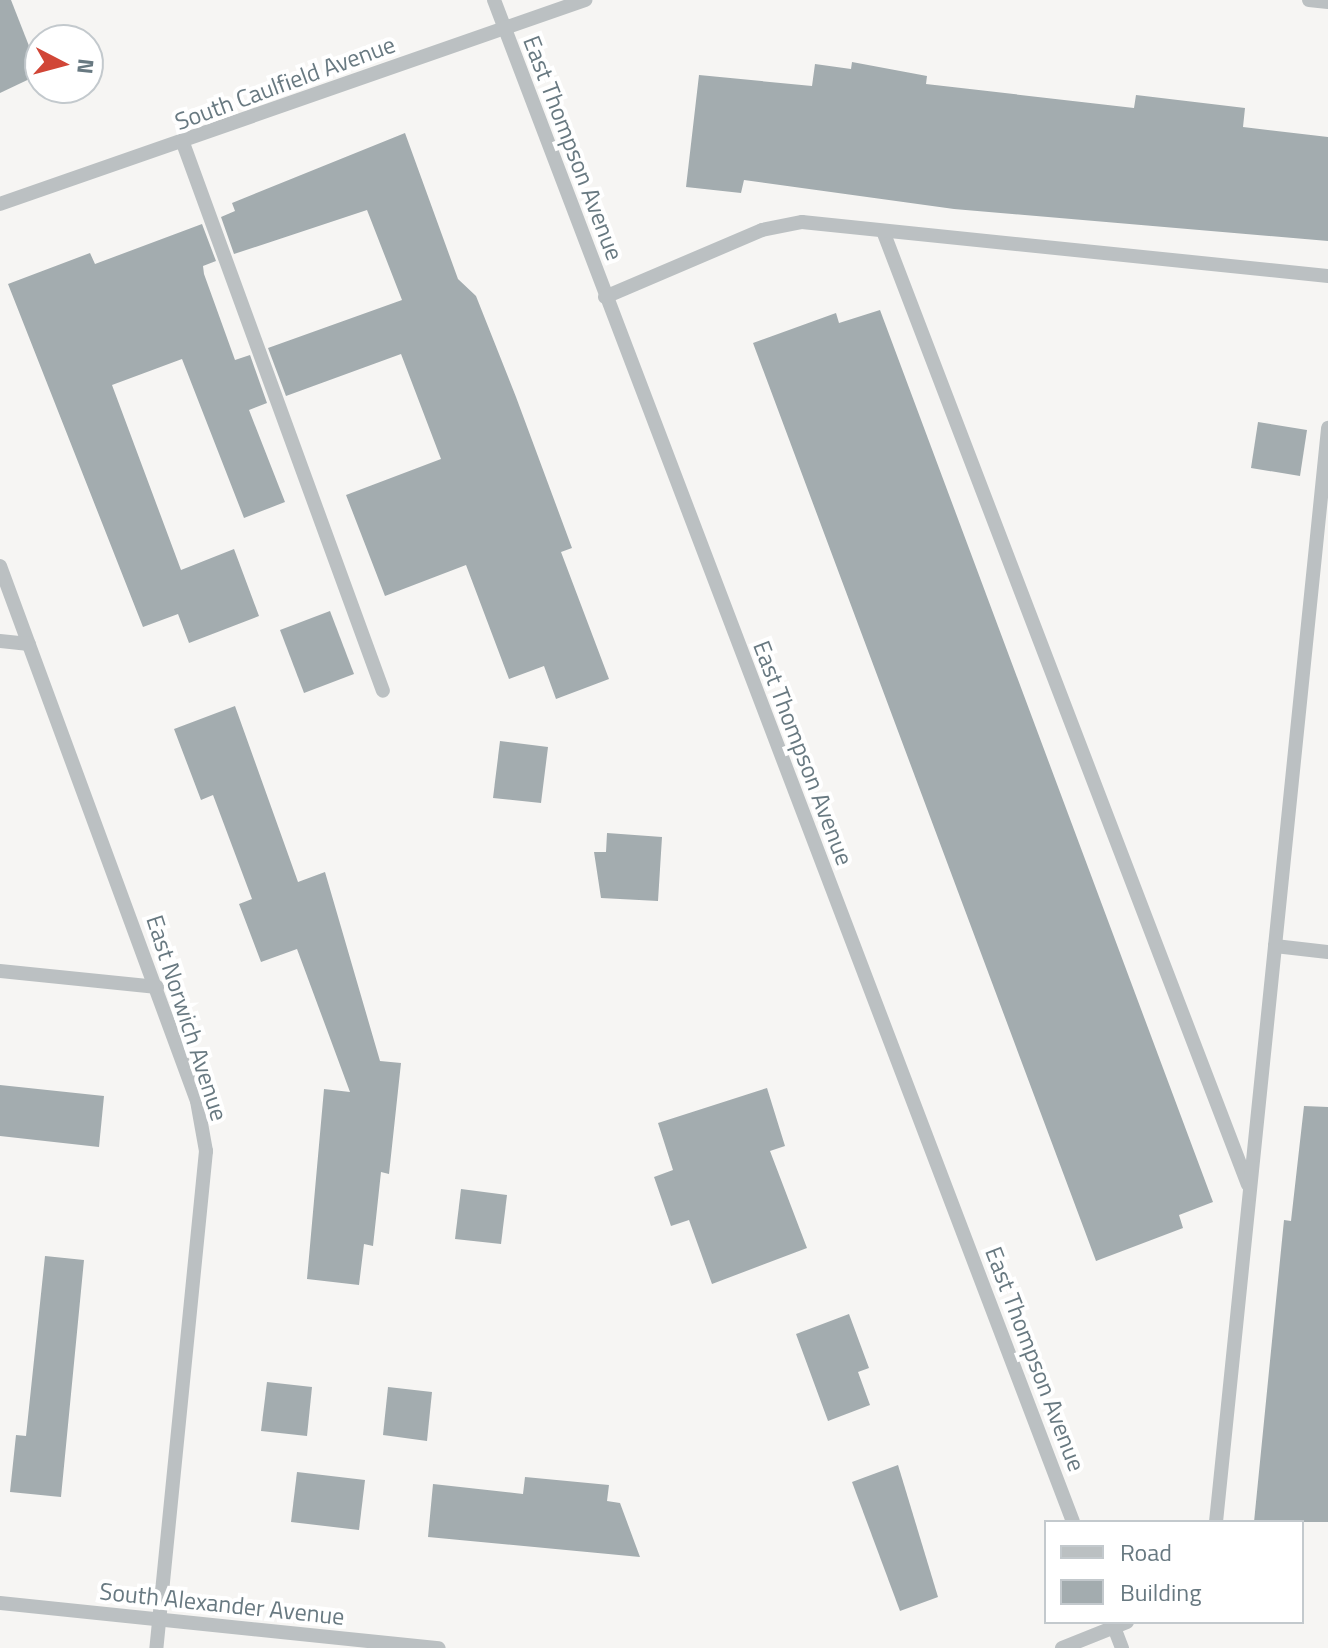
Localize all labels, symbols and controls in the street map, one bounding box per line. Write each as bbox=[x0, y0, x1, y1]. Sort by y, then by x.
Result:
north arrow bbox=[24, 24, 104, 104]
street label: South Caulfield Avenue bbox=[171, 30, 399, 136]
street label: East Thompson Avenue bbox=[517, 32, 629, 264]
text: N bbox=[68, 57, 104, 76]
street label: East Thompson Avenue bbox=[747, 637, 859, 869]
street label: East Norwich Avenue bbox=[140, 912, 234, 1124]
street label: East Thompson Avenue bbox=[979, 1243, 1091, 1475]
legend bbox=[1044, 1520, 1304, 1624]
text: Road bbox=[1120, 1534, 1172, 1570]
text: Building bbox=[1120, 1574, 1202, 1610]
street label: South Alexander Avenue bbox=[98, 1577, 346, 1631]

